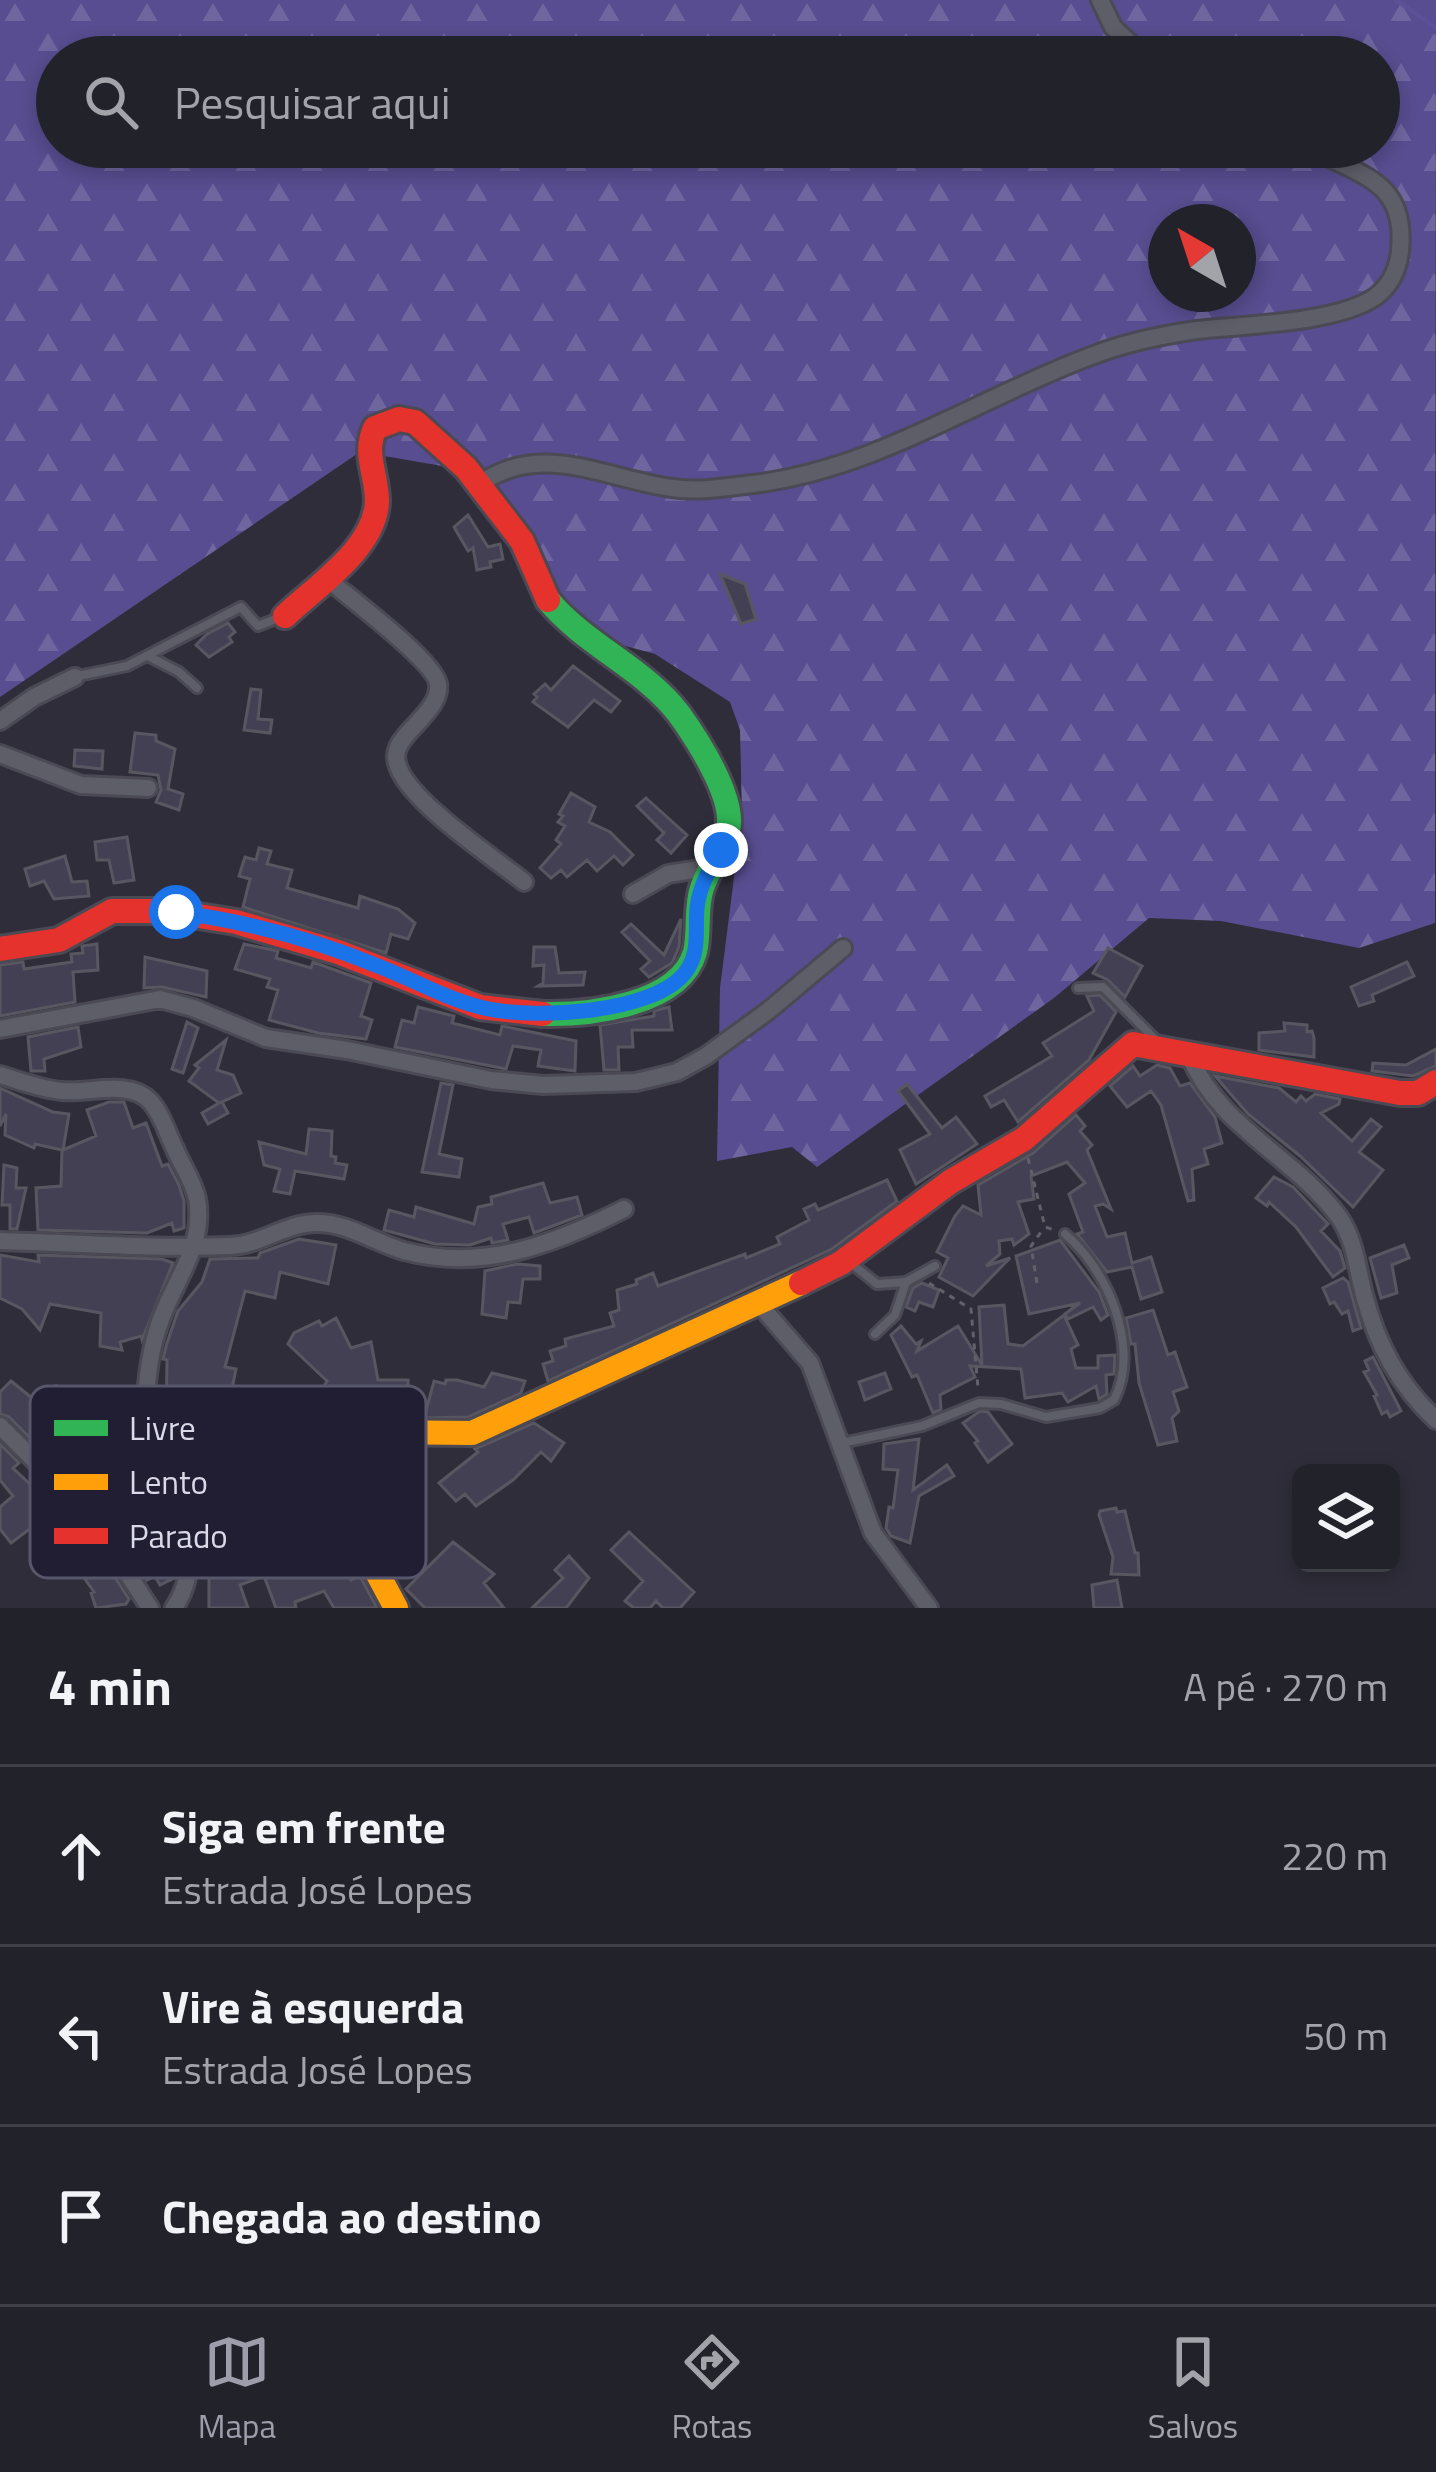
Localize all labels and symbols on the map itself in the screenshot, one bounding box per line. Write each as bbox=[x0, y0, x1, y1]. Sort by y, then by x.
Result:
north arrow bbox=[1148, 204, 1256, 312]
route end bbox=[694, 823, 748, 877]
route start bbox=[149, 885, 203, 939]
legend bbox=[30, 1386, 426, 1578]
text: Livre bbox=[129, 1403, 196, 1453]
text: Lento bbox=[129, 1457, 208, 1507]
text: Parado bbox=[129, 1511, 228, 1561]

